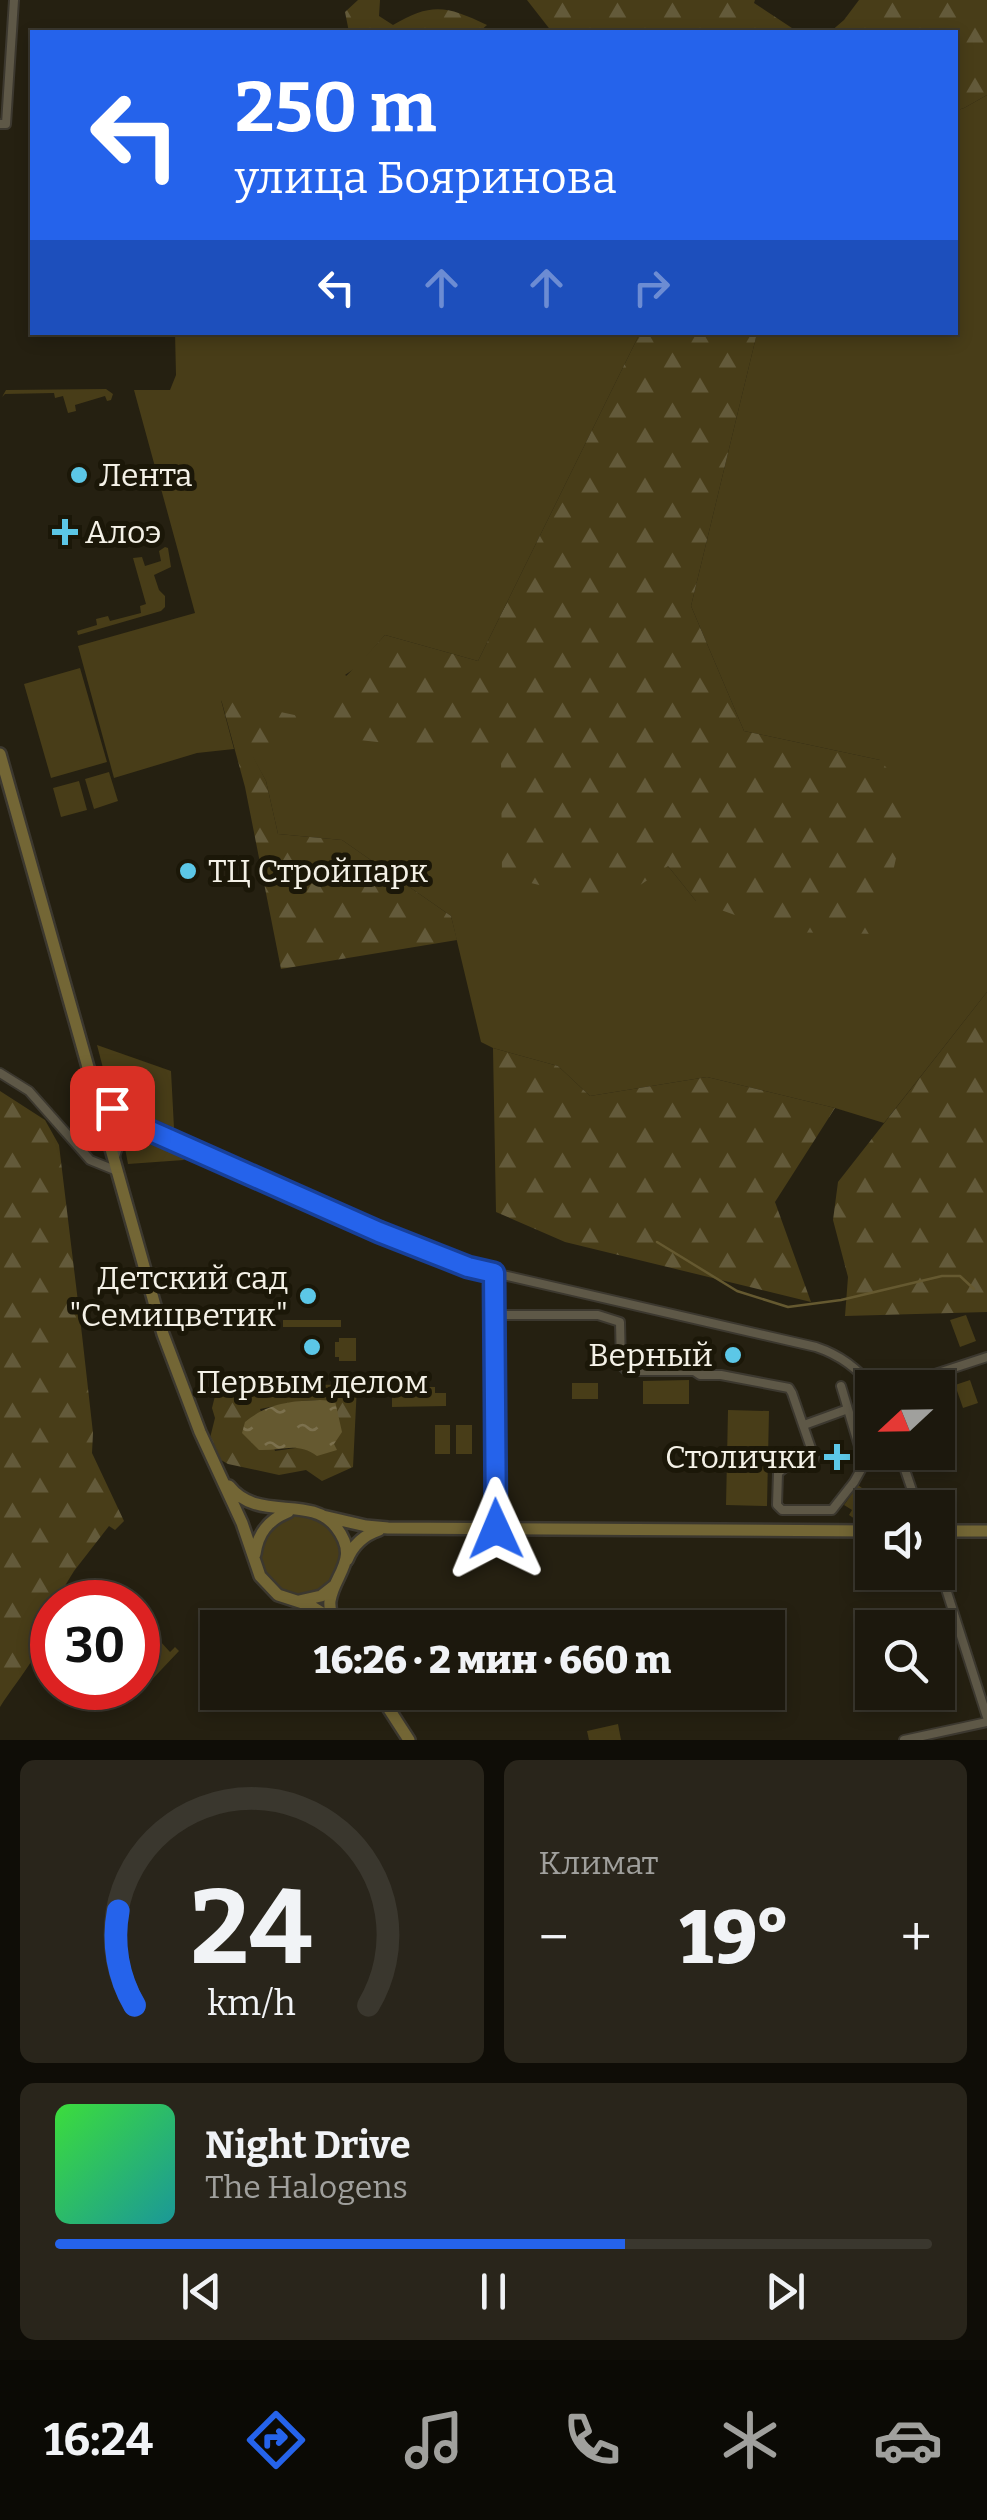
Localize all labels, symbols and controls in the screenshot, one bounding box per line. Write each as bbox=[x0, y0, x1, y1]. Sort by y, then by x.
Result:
text: 250 m bbox=[235, 66, 437, 150]
icon: left bbox=[70, 70, 200, 200]
text: улица Бояринова bbox=[235, 151, 617, 205]
icon: left bbox=[309, 260, 364, 315]
icon: ahead bbox=[414, 260, 469, 315]
icon: ahead bbox=[519, 260, 574, 315]
icon: right bbox=[624, 260, 679, 315]
place label: Лента bbox=[99, 456, 193, 494]
marker: Лента bbox=[68, 464, 90, 486]
place label: Алоэ bbox=[85, 513, 161, 551]
marker: Алоэ bbox=[54, 521, 76, 543]
place label: ТЦ Стройпарк bbox=[208, 852, 428, 890]
marker: ТЦ Стройпарк bbox=[177, 860, 199, 882]
pin bbox=[70, 1066, 155, 1151]
icon: arrive bbox=[85, 1081, 140, 1136]
place label: Детский сад "Семицветик" bbox=[69, 1259, 288, 1334]
marker: Детский сад "Семицветик" bbox=[297, 1285, 319, 1307]
marker: Первым делом bbox=[301, 1336, 323, 1358]
place label: Верный bbox=[588, 1336, 713, 1374]
marker: Верный bbox=[722, 1344, 744, 1366]
place label: Первым делом bbox=[196, 1363, 428, 1401]
north arrow bbox=[855, 1370, 955, 1470]
map controls bbox=[855, 1370, 955, 1710]
place label: Столички bbox=[665, 1438, 817, 1476]
marker: Столички bbox=[826, 1446, 848, 1468]
position arrow bbox=[444, 1477, 548, 1581]
button: sound bbox=[855, 1490, 955, 1590]
speed limit sign: 30 bbox=[30, 1580, 160, 1710]
button: search bbox=[855, 1610, 955, 1710]
text: 16:26 · 2 мин · 660 m bbox=[314, 1637, 671, 1683]
text: Климат bbox=[539, 1844, 658, 1882]
text: 24 bbox=[191, 1866, 313, 1991]
text: 19° bbox=[680, 1893, 790, 1983]
text: − bbox=[539, 1905, 569, 1971]
text: + bbox=[901, 1905, 932, 1971]
text: km/h bbox=[208, 1982, 296, 2024]
text: Night Drive bbox=[205, 2122, 411, 2168]
text: The Halogens bbox=[205, 2168, 408, 2206]
icon: previous bbox=[174, 2264, 229, 2319]
icon: pause bbox=[466, 2264, 521, 2319]
icon: next bbox=[758, 2264, 813, 2319]
icon: directions bbox=[241, 2405, 311, 2475]
icon: music bbox=[399, 2405, 469, 2475]
icon: phone bbox=[557, 2405, 627, 2475]
icon: climate bbox=[715, 2405, 785, 2475]
icon: car bbox=[873, 2405, 943, 2475]
text: 16:24 bbox=[44, 2413, 153, 2467]

